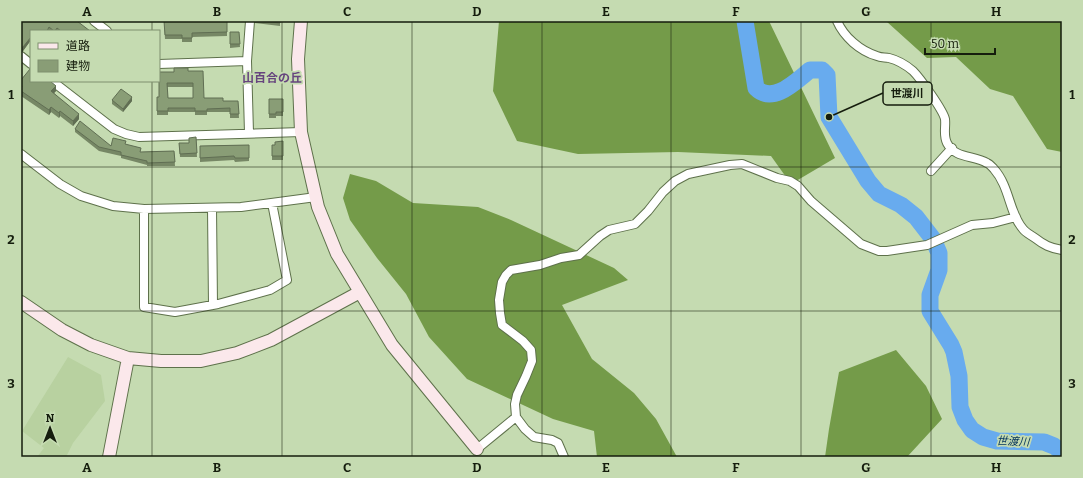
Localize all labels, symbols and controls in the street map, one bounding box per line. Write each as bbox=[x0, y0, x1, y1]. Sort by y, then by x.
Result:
text: A bbox=[82, 4, 92, 19]
text: B bbox=[213, 4, 221, 19]
text: C bbox=[343, 4, 351, 19]
text: D bbox=[472, 4, 482, 19]
text: E bbox=[602, 4, 610, 19]
text: F bbox=[732, 4, 740, 19]
text: G bbox=[861, 4, 871, 19]
text: H bbox=[991, 4, 1001, 19]
legend bbox=[30, 30, 160, 82]
scale bar bbox=[925, 30, 995, 56]
text: 50 m bbox=[931, 37, 960, 51]
text: 道路 bbox=[66, 39, 90, 53]
text: 建物 bbox=[66, 59, 90, 73]
district label: 山百合の丘 bbox=[242, 71, 302, 85]
callout: 世渡川 bbox=[883, 82, 932, 105]
text: 1 bbox=[8, 87, 14, 102]
text: 世渡川 bbox=[891, 87, 924, 100]
text: 1 bbox=[1069, 87, 1075, 102]
text: 2 bbox=[7, 232, 15, 247]
text: 2 bbox=[1068, 232, 1076, 247]
text: 3 bbox=[7, 376, 15, 391]
text: 3 bbox=[1068, 376, 1076, 391]
north arrow bbox=[30, 408, 70, 448]
text: N bbox=[46, 412, 55, 425]
water label: 世渡川 bbox=[996, 434, 1031, 449]
text: A bbox=[82, 460, 92, 475]
text: B bbox=[213, 460, 221, 475]
text: C bbox=[343, 460, 351, 475]
text: D bbox=[472, 460, 482, 475]
text: E bbox=[602, 460, 610, 475]
text: F bbox=[732, 460, 740, 475]
text: G bbox=[861, 460, 871, 475]
text: H bbox=[991, 460, 1001, 475]

